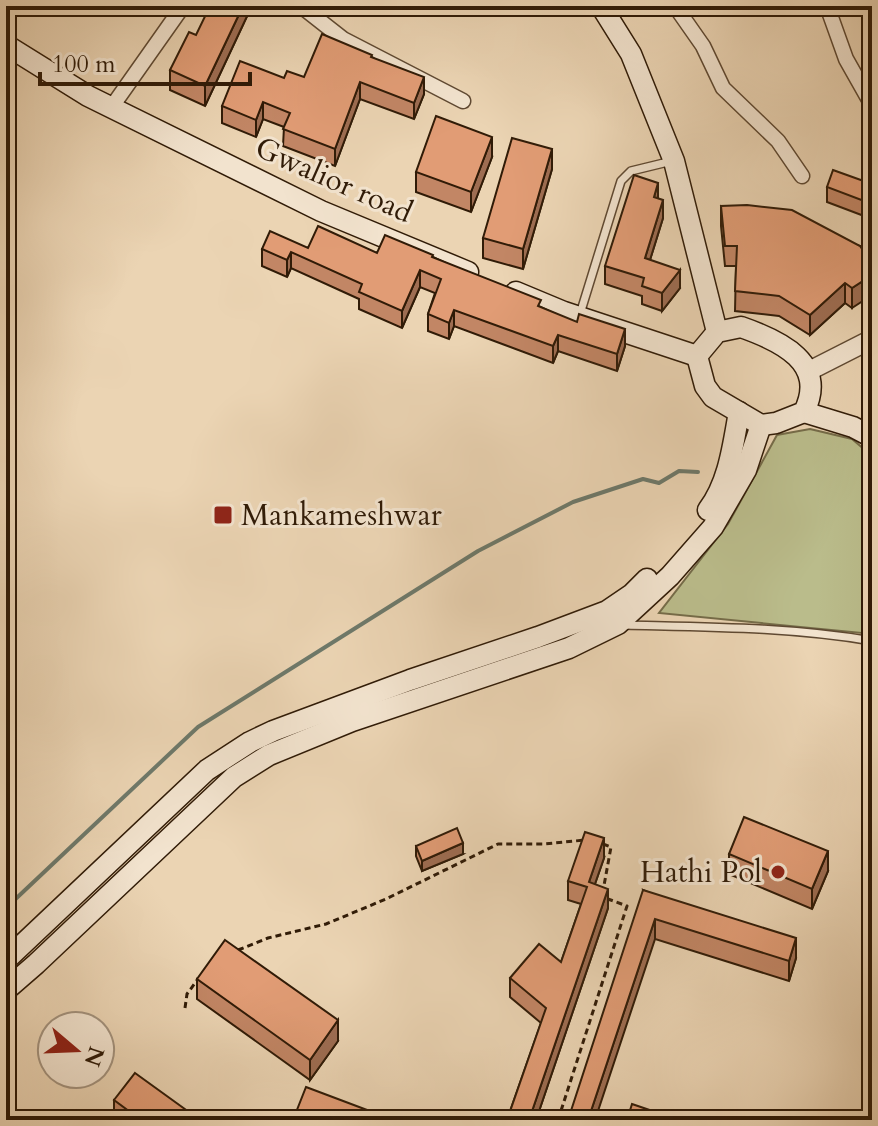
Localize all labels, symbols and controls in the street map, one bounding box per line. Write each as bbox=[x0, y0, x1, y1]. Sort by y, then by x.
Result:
scale bar bbox=[40, 36, 250, 86]
text: 100 m bbox=[52, 48, 116, 81]
street label: Gwalior road bbox=[249, 127, 419, 233]
place label: Mankameshwar bbox=[241, 495, 442, 536]
marker: Mankameshwar bbox=[212, 504, 234, 526]
place label: Hathi Pol bbox=[640, 852, 762, 893]
marker: Hathi Pol bbox=[769, 863, 787, 881]
north arrow bbox=[36, 1010, 116, 1090]
text: N bbox=[77, 1042, 111, 1070]

